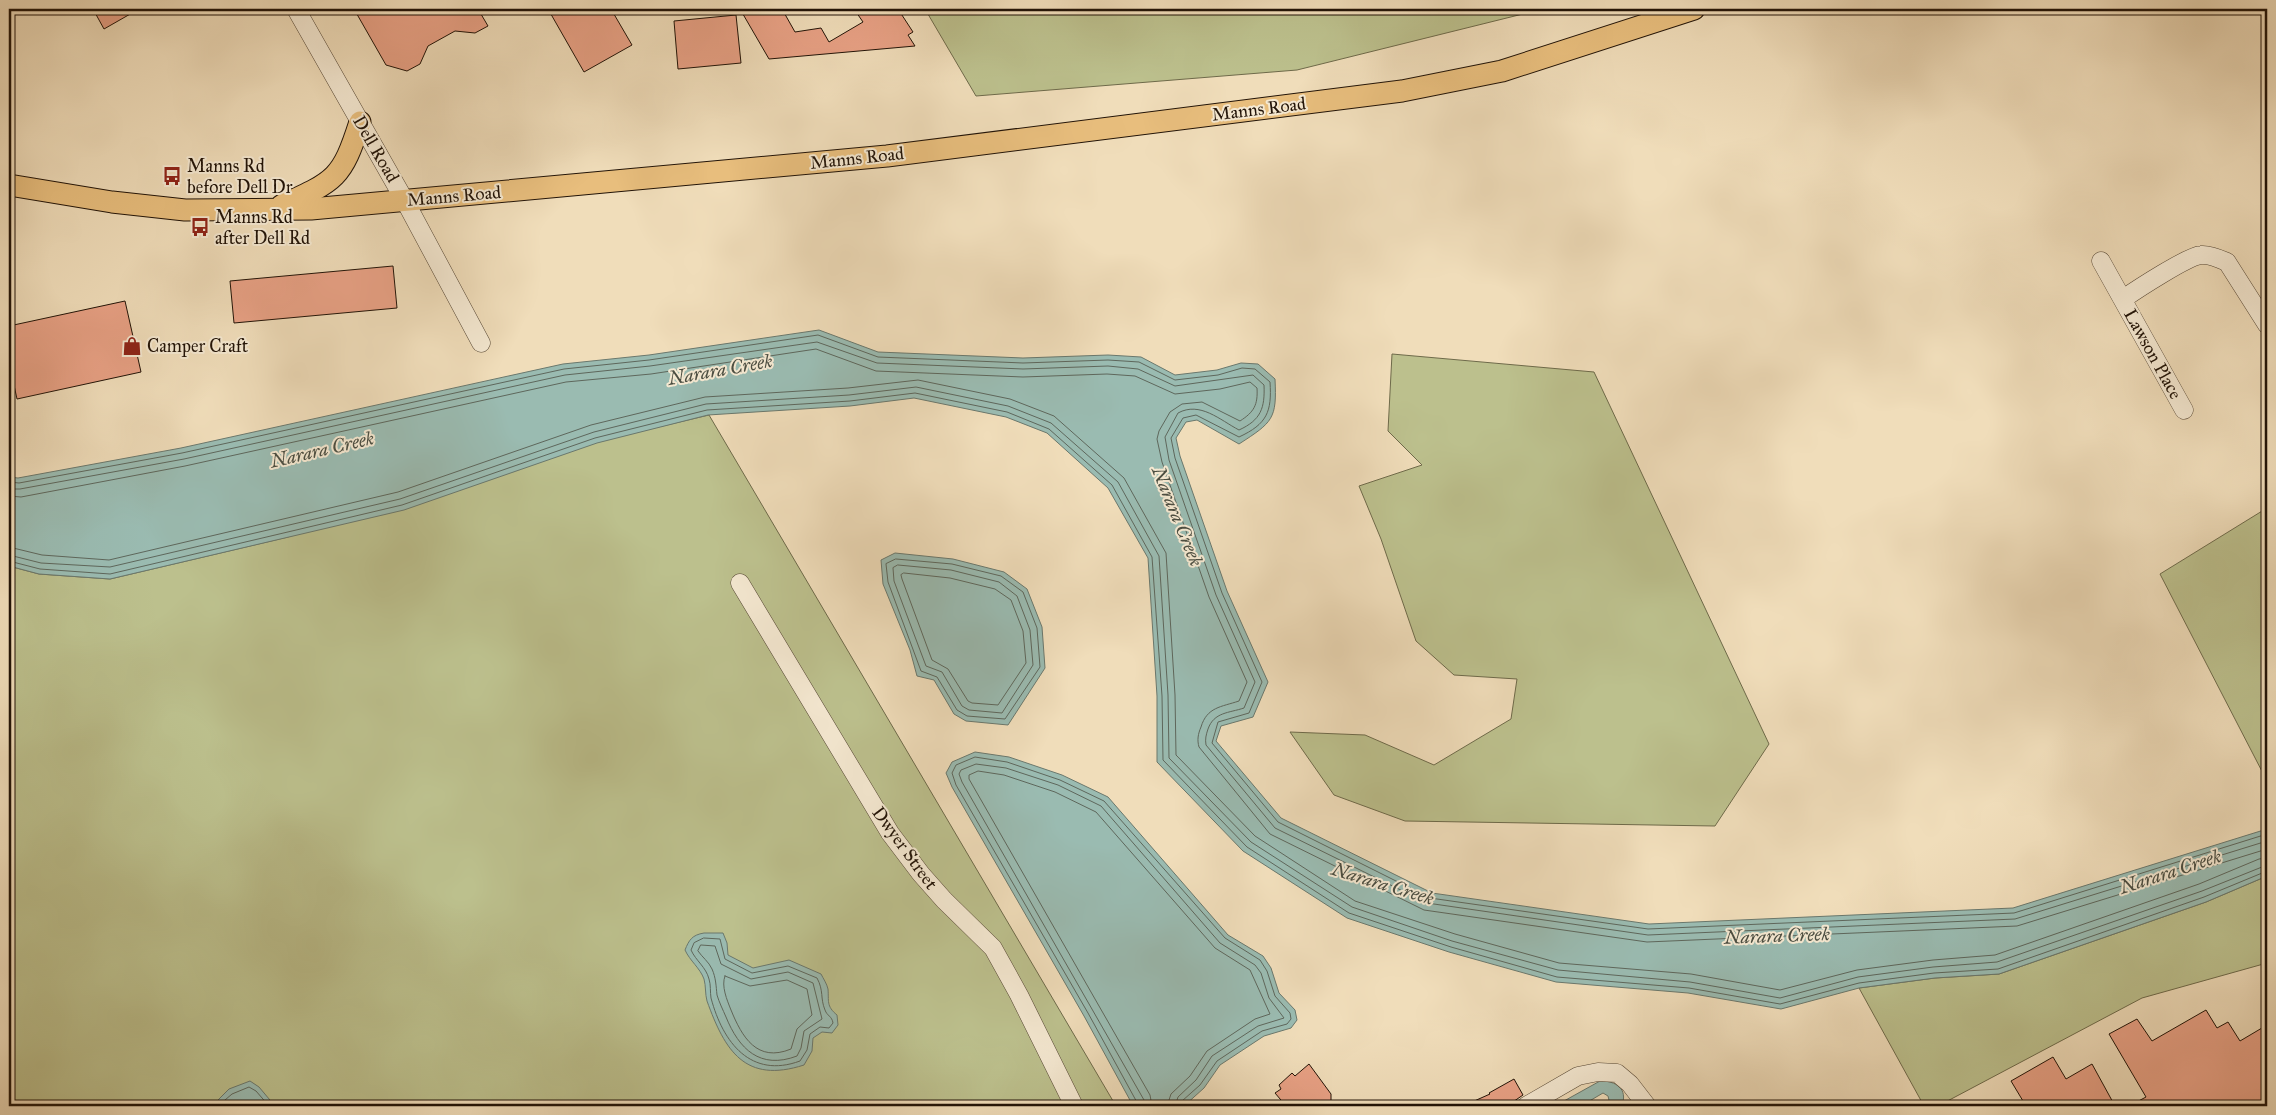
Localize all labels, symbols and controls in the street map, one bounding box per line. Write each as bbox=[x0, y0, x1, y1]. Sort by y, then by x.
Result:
street label: Manns Road bbox=[1211, 92, 1307, 126]
street label: Dell Road bbox=[348, 112, 404, 186]
street label: Manns Road bbox=[809, 142, 905, 174]
place label: Manns Rd before Dell Dr bbox=[187, 155, 293, 198]
bus stop icon: Manns Rd before Dell Dr bbox=[161, 165, 183, 187]
street label: Manns Road bbox=[406, 181, 502, 211]
place label: Manns Rd after Dell Rd bbox=[215, 206, 310, 249]
bus stop icon: Manns Rd after Dell Rd bbox=[189, 216, 211, 238]
street label: Lawson Place bbox=[2119, 305, 2187, 403]
shop icon: Camper Craft bbox=[121, 335, 143, 357]
place label: Camper Craft bbox=[147, 335, 249, 357]
water label: Narara Creek bbox=[665, 349, 775, 390]
water label: Narara Creek bbox=[267, 426, 377, 473]
water label: Narara Creek bbox=[1147, 462, 1208, 570]
street label: Dwyer Street bbox=[868, 802, 943, 894]
water label: Narara Creek bbox=[2115, 844, 2224, 899]
water label: Narara Creek bbox=[1328, 857, 1437, 910]
water label: Narara Creek bbox=[1723, 922, 1831, 949]

